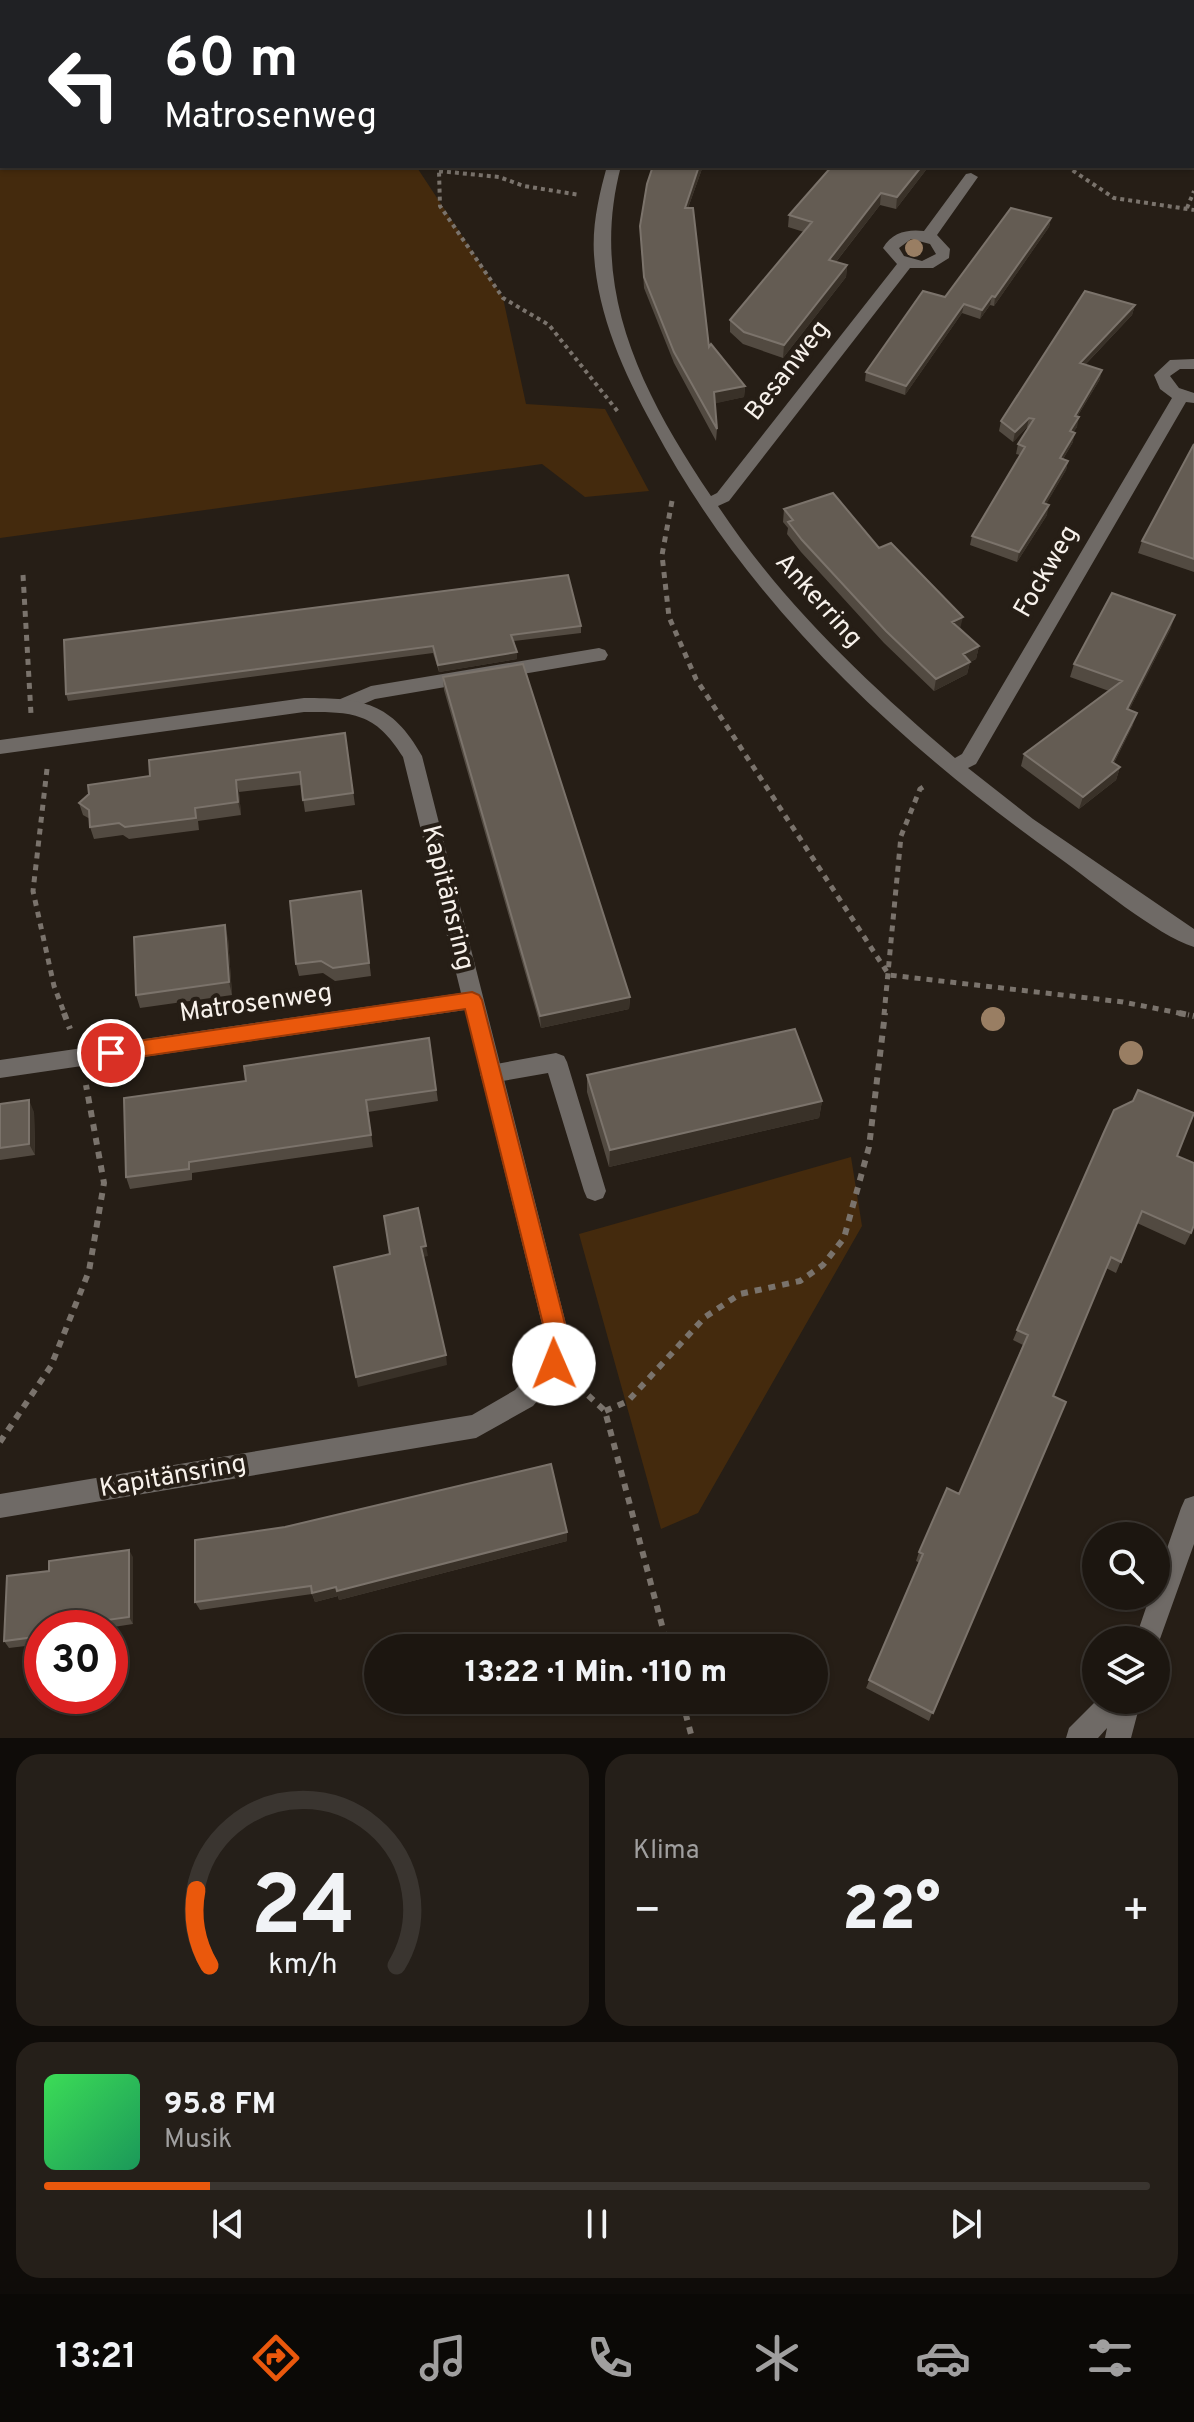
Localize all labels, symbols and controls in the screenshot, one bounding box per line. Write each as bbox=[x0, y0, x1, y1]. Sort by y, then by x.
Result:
text: 60 m bbox=[164, 26, 298, 96]
icon: left bbox=[32, 32, 136, 136]
text: Matrosenweg bbox=[164, 95, 377, 141]
street label: Besanweg bbox=[738, 314, 838, 428]
street label: Fockweg bbox=[1007, 520, 1087, 624]
street label: Ankerring bbox=[767, 547, 869, 655]
street label: Kapitänsring bbox=[413, 822, 481, 974]
street label: Matrosenweg bbox=[177, 977, 335, 1031]
pin bbox=[77, 1019, 145, 1087]
icon: arrive bbox=[89, 1031, 133, 1075]
position arrow bbox=[512, 1322, 596, 1406]
street label: Kapitänsring bbox=[97, 1448, 249, 1506]
map controls bbox=[1082, 1522, 1170, 1714]
button: search bbox=[1082, 1522, 1170, 1610]
speed limit sign: 30 bbox=[24, 1610, 128, 1714]
button: layers bbox=[1082, 1626, 1170, 1714]
text: 13:22 · 1 Min. · 110 m bbox=[465, 1655, 727, 1692]
text: Klima bbox=[633, 1835, 699, 1868]
text: 24 bbox=[250, 1859, 355, 1964]
text: 22° bbox=[842, 1875, 941, 1951]
text: − bbox=[633, 1885, 661, 1941]
text: + bbox=[1122, 1885, 1150, 1941]
text: km/h bbox=[268, 1948, 337, 1984]
text: 95.8 FM bbox=[164, 2087, 276, 2124]
text: Musik bbox=[164, 2124, 232, 2157]
icon: previous bbox=[206, 2202, 250, 2246]
icon: pause bbox=[575, 2202, 619, 2246]
icon: next bbox=[944, 2202, 988, 2246]
icon: directions bbox=[248, 2330, 304, 2386]
icon: music bbox=[415, 2330, 471, 2386]
icon: phone bbox=[582, 2330, 638, 2386]
icon: climate bbox=[749, 2330, 805, 2386]
icon: car bbox=[915, 2330, 971, 2386]
icon: filters bbox=[1082, 2330, 1138, 2386]
text: 13:21 bbox=[55, 2335, 137, 2381]

